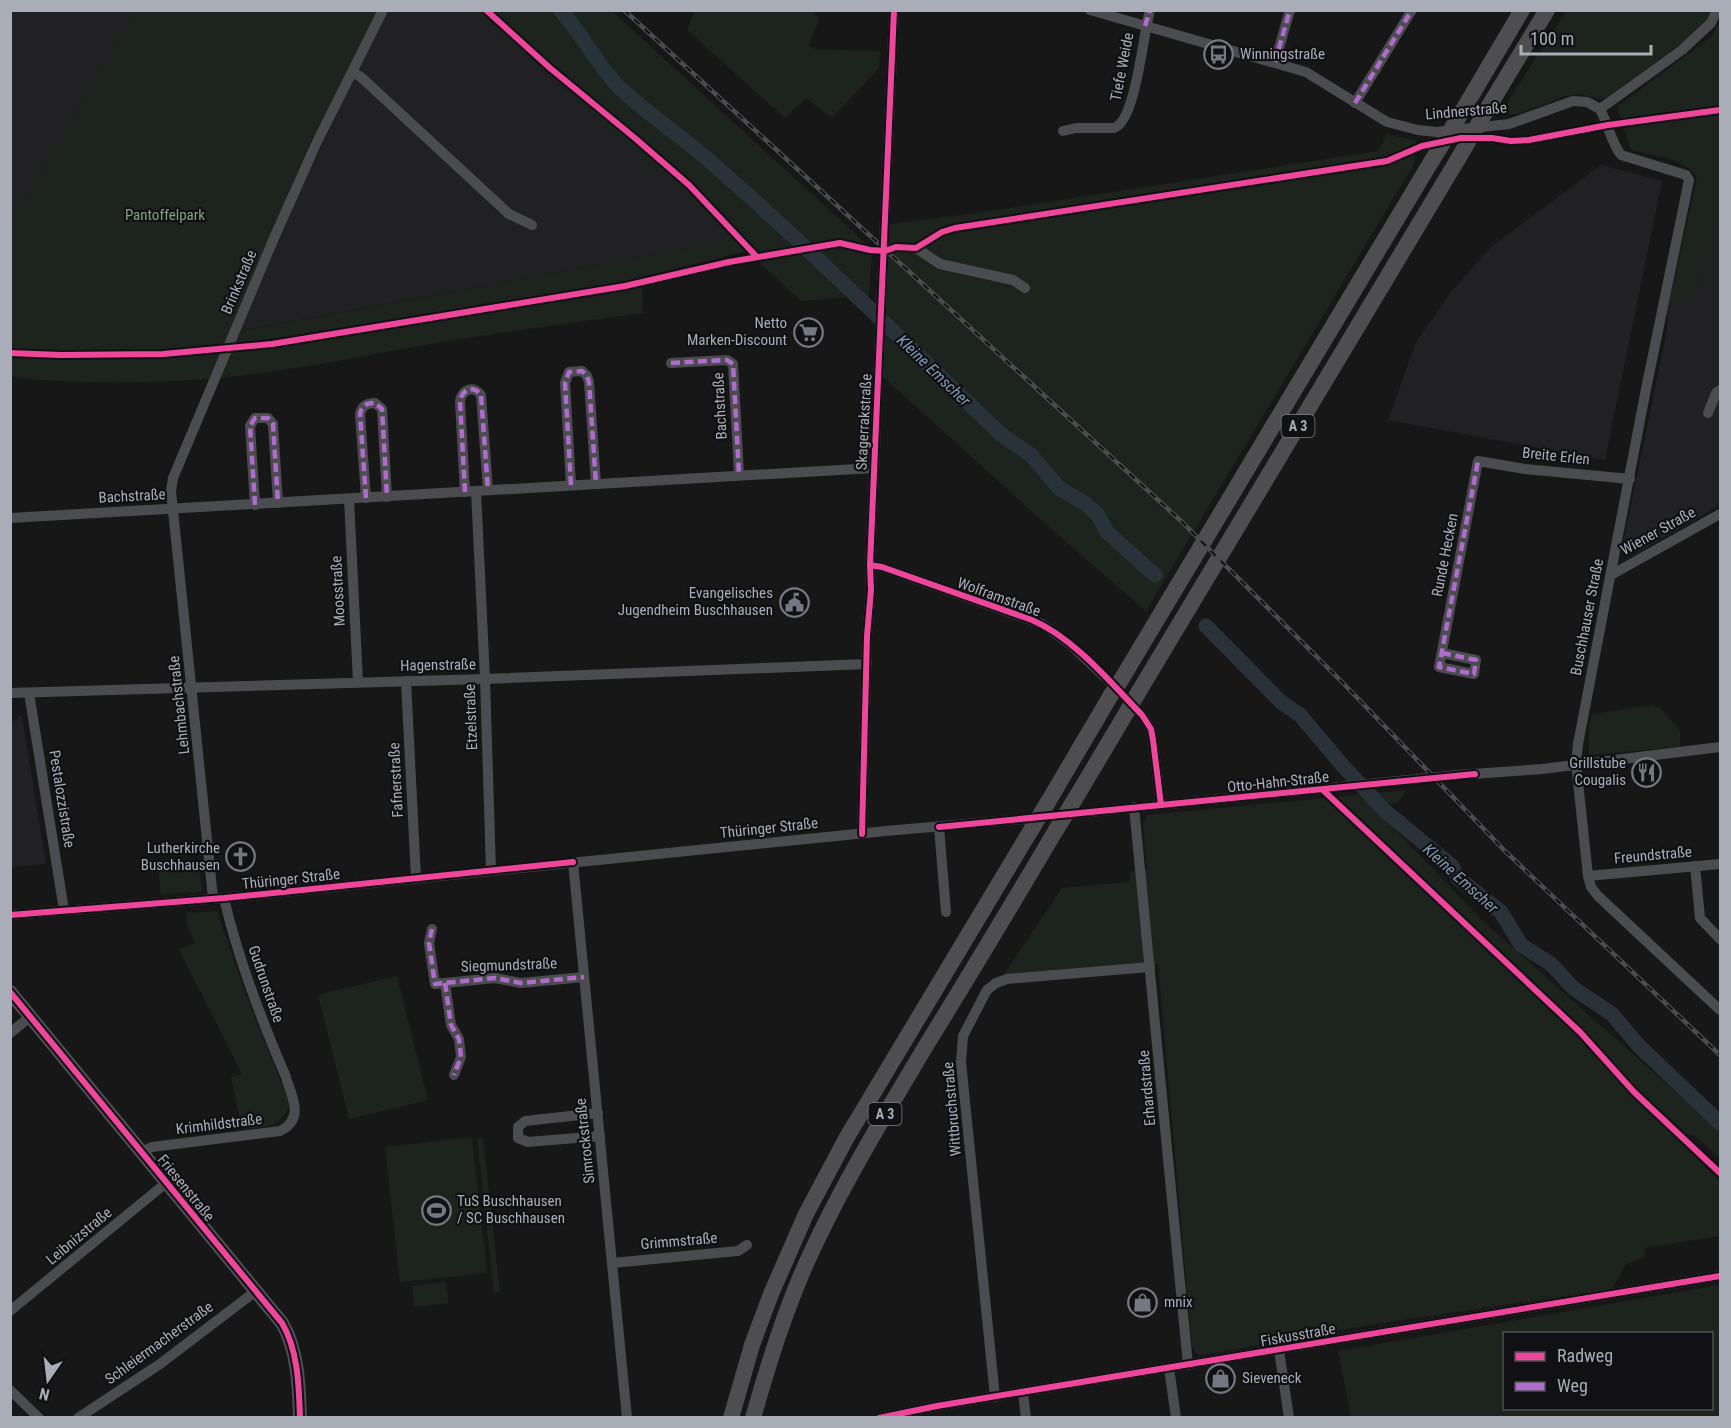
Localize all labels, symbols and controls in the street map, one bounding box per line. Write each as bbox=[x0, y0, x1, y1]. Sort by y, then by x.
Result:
scale bar bbox=[1521, 18, 1652, 56]
text: 100 m bbox=[1530, 28, 1574, 49]
street label: Tiefe Weide bbox=[1107, 31, 1137, 103]
bus stop icon: Winningstraße bbox=[1203, 38, 1235, 70]
place label: Winningstraße bbox=[1240, 45, 1325, 63]
street label: Lindnerstraße bbox=[1424, 98, 1508, 124]
park label: Pantoffelpark bbox=[125, 206, 205, 224]
street label: Brinkstraße bbox=[217, 247, 261, 317]
place label: Netto Marken-Discount bbox=[687, 314, 787, 349]
supermarket icon: Netto Marken-Discount bbox=[792, 316, 824, 348]
water label: Kleine Emscher bbox=[893, 331, 975, 411]
street label: Bachstraße bbox=[709, 372, 731, 440]
street label: Skagerrakstraße bbox=[852, 373, 876, 471]
road number: A 3 bbox=[1282, 415, 1314, 437]
street label: Breite Erlen bbox=[1521, 444, 1591, 468]
street label: Bachstraße bbox=[98, 485, 166, 507]
street label: Wiener Straße bbox=[1617, 503, 1699, 559]
street label: Runde Hecken bbox=[1428, 512, 1462, 598]
street label: Moosstraße bbox=[327, 555, 349, 627]
street label: Buschhauser Straße bbox=[1567, 557, 1607, 677]
street label: Wolframstraße bbox=[955, 574, 1043, 620]
place label: Evangelisches Jugendheim Buschhausen bbox=[618, 584, 773, 619]
public building icon: Evangelisches Jugendheim Buschhausen bbox=[778, 586, 810, 618]
street label: Lehmbachstraße bbox=[165, 655, 193, 755]
street label: Hagenstraße bbox=[400, 655, 476, 675]
street label: Etzelstraße bbox=[461, 683, 481, 751]
street label: Fafnerstraße bbox=[385, 742, 407, 818]
street label: Pestalozzistraße bbox=[45, 749, 79, 849]
place label: Grillstube Cougalis bbox=[1569, 754, 1626, 789]
restaurant icon: Grillstube Cougalis bbox=[1631, 756, 1663, 788]
street label: Otto-Hahn-Straße bbox=[1226, 768, 1330, 796]
street label: Thüringer Straße bbox=[719, 814, 819, 842]
place label: Lutherkirche Buschhausen bbox=[141, 839, 220, 874]
water label: Kleine Emscher bbox=[1419, 840, 1503, 918]
church icon: Lutherkirche Buschhausen bbox=[225, 841, 257, 873]
street label: Freundstraße bbox=[1613, 843, 1693, 867]
street label: Thüringer Straße bbox=[241, 865, 341, 893]
street label: Gudrunstraße bbox=[244, 943, 288, 1025]
street label: Siegmundstraße bbox=[460, 954, 558, 976]
street label: Erhardstraße bbox=[1135, 1049, 1159, 1127]
street label: Wittbruchstraße bbox=[939, 1061, 965, 1157]
street label: Simrockstraße bbox=[572, 1097, 598, 1185]
road number: A 3 bbox=[868, 1103, 902, 1125]
street label: Krimhildstraße bbox=[175, 1110, 263, 1138]
street label: Friesenstraße bbox=[154, 1151, 218, 1225]
place label: TuS Buschhausen / SC Buschhausen bbox=[457, 1192, 565, 1227]
sports icon: TuS Buschhausen / SC Buschhausen bbox=[420, 1194, 452, 1226]
street label: Leibnizstraße bbox=[43, 1203, 115, 1269]
street label: Grimmstraße bbox=[640, 1229, 718, 1253]
shop icon: mnix bbox=[1127, 1286, 1159, 1318]
place label: mnix bbox=[1164, 1293, 1193, 1311]
street label: Schleiermacherstraße bbox=[101, 1298, 217, 1388]
street label: Fiskusstraße bbox=[1259, 1320, 1337, 1350]
legend bbox=[1503, 1332, 1713, 1410]
text: Radweg bbox=[1557, 1345, 1613, 1366]
north arrow bbox=[18, 1350, 78, 1410]
shop icon: Sieveneck bbox=[1205, 1362, 1237, 1394]
place label: Sieveneck bbox=[1242, 1369, 1302, 1387]
text: Weg bbox=[1557, 1375, 1588, 1396]
text: N bbox=[37, 1384, 52, 1404]

